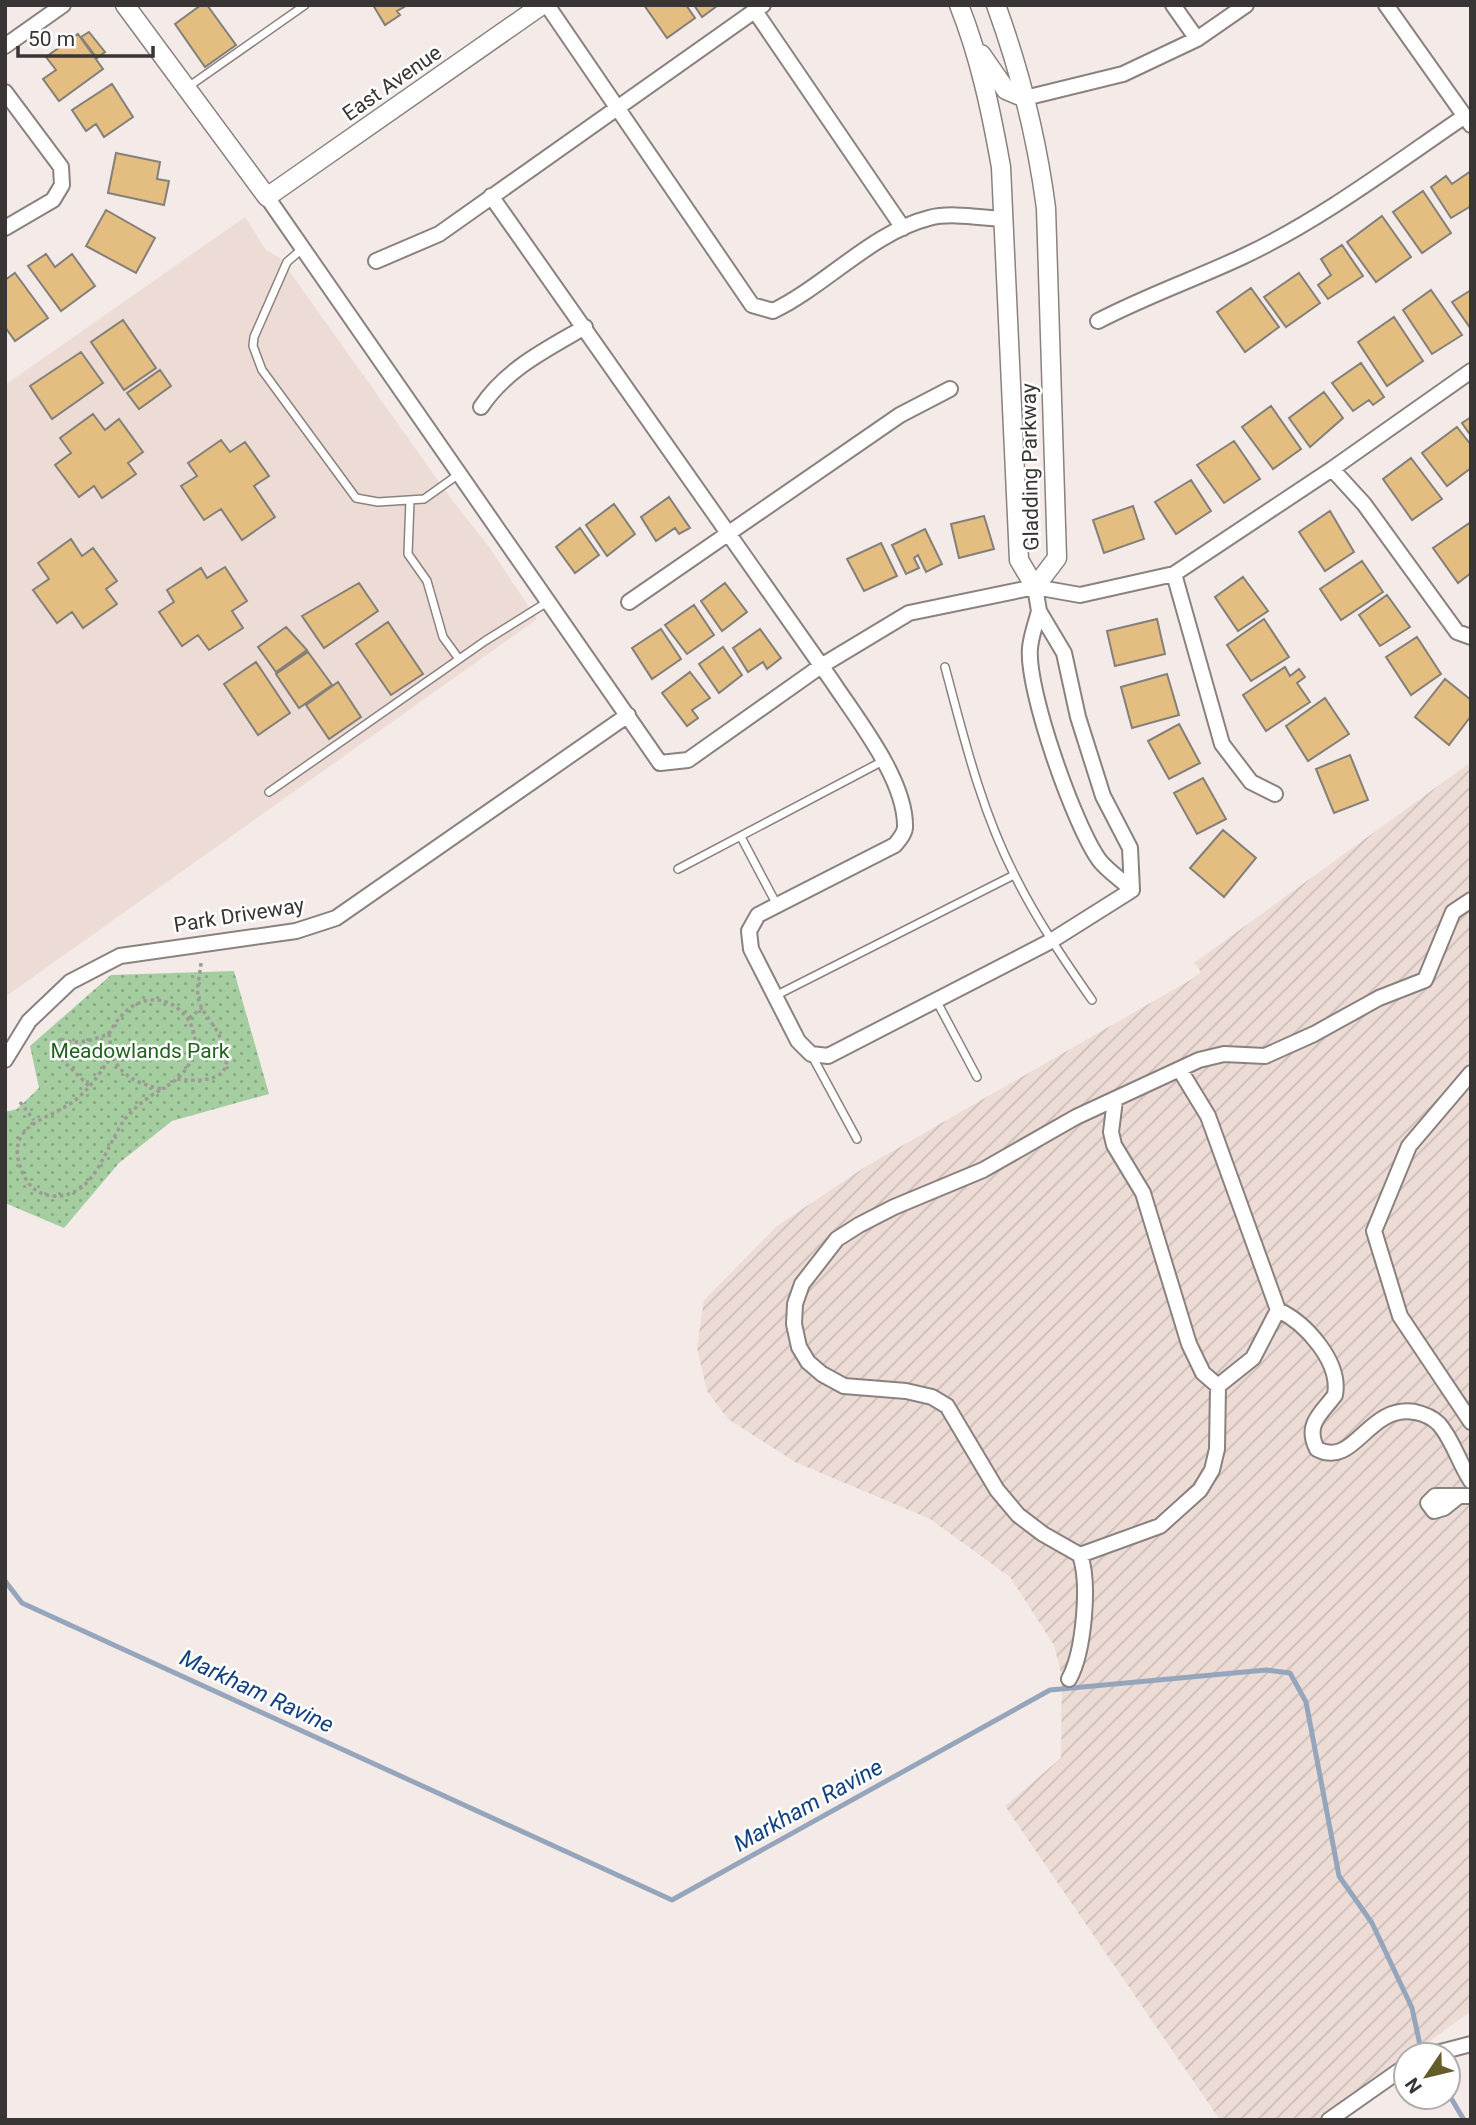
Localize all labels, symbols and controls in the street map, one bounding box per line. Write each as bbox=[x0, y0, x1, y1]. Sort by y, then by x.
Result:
scale bar bbox=[18, 14, 152, 58]
text: 50 m bbox=[28, 27, 75, 51]
street label: East Avenue bbox=[338, 40, 446, 126]
street label: Gladding Parkway bbox=[1017, 383, 1043, 551]
street label: Park Driveway bbox=[172, 893, 306, 937]
park label: Meadowlands Park bbox=[51, 1039, 230, 1063]
water label: Markham Ravine bbox=[176, 1644, 338, 1739]
water label: Markham Ravine bbox=[729, 1753, 888, 1858]
north arrow bbox=[1392, 2041, 1462, 2111]
text: N bbox=[1400, 2073, 1427, 2098]

